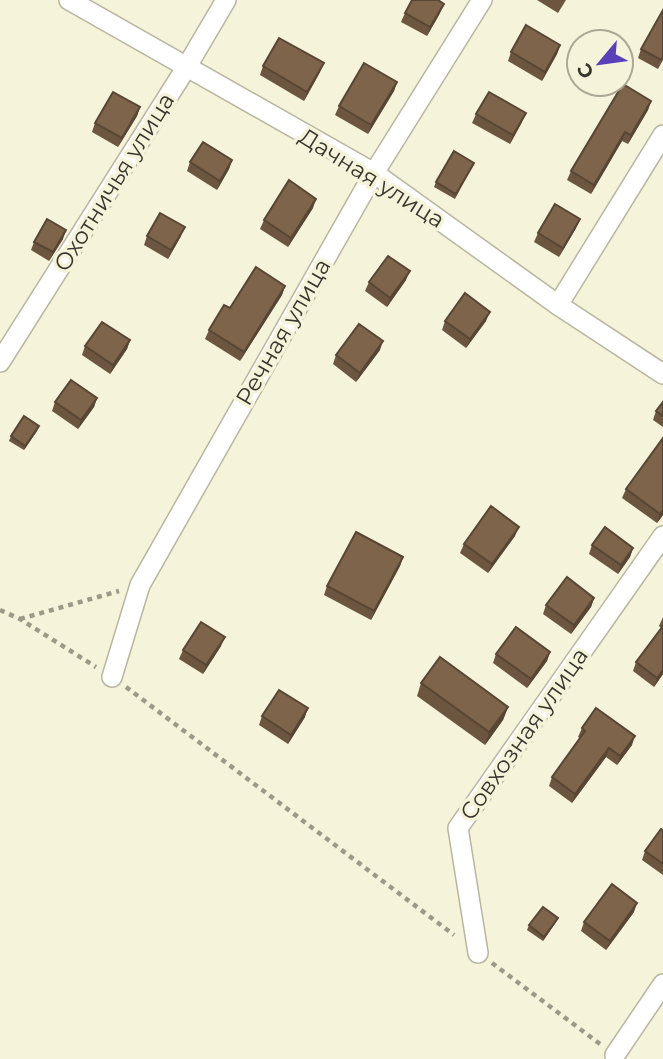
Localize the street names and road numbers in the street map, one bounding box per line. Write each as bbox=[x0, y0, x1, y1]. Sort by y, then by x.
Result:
street label: Охотничья улица bbox=[48, 88, 180, 276]
street label: Дачная улица bbox=[294, 122, 450, 234]
street label: Речная улица bbox=[230, 254, 336, 410]
street label: Совхозная улица bbox=[454, 642, 594, 826]

